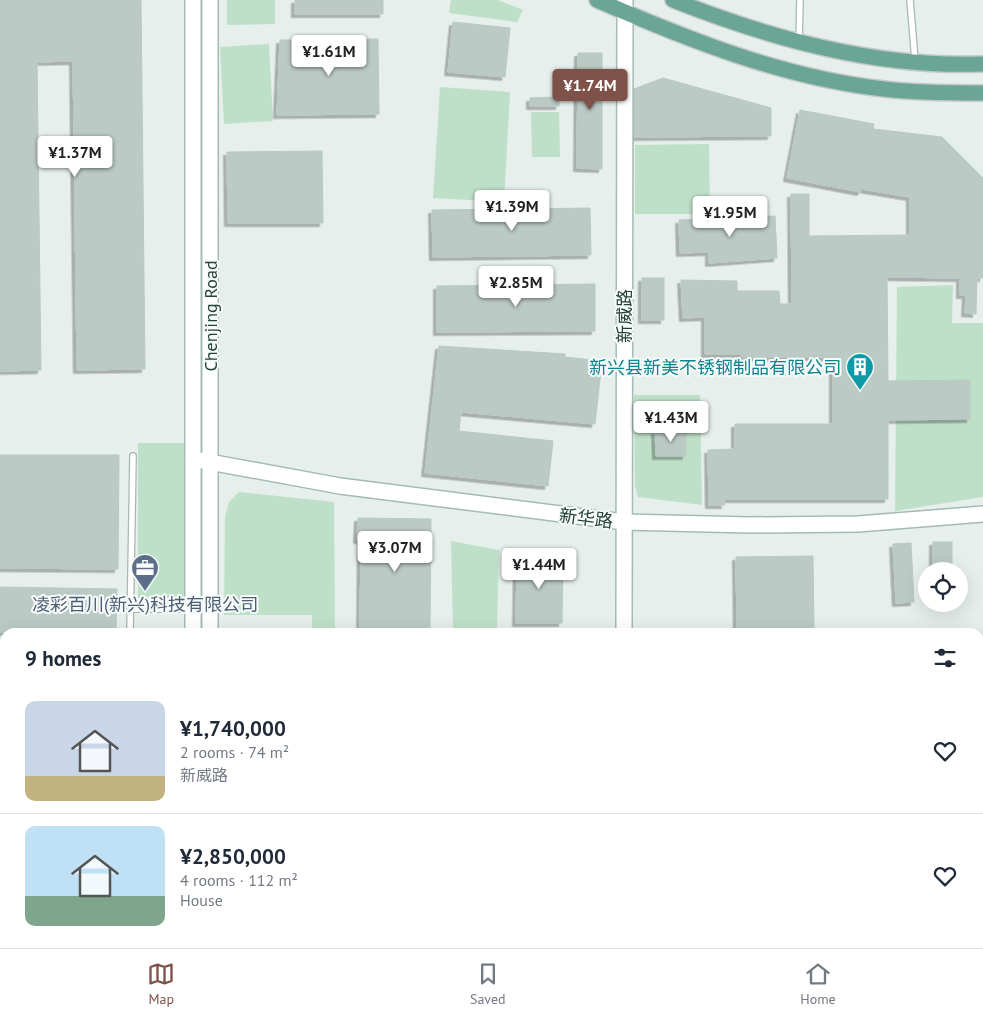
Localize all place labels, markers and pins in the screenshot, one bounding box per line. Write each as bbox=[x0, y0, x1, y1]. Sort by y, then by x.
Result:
pin: ¥1.61M bbox=[288, 34, 370, 77]
pin: ¥1.74M bbox=[549, 68, 631, 111]
pin: ¥1.37M bbox=[34, 136, 116, 178]
pin: ¥1.39M bbox=[471, 190, 553, 232]
pin: ¥1.95M bbox=[689, 196, 771, 238]
pin: ¥2.85M bbox=[475, 266, 557, 308]
building icon: 新兴县新美不锈钢制品有限公司 bbox=[845, 352, 875, 391]
place label: 新兴县新美不锈钢制品有限公司 bbox=[589, 356, 841, 379]
pin: ¥1.43M bbox=[630, 400, 712, 443]
pin: ¥3.07M bbox=[354, 530, 436, 573]
pin: ¥1.44M bbox=[498, 548, 580, 590]
office icon: 凌彩百川(新兴)科技有限公司 bbox=[130, 553, 160, 592]
place label: 凌彩百川(新兴)科技有限公司 bbox=[32, 593, 258, 616]

